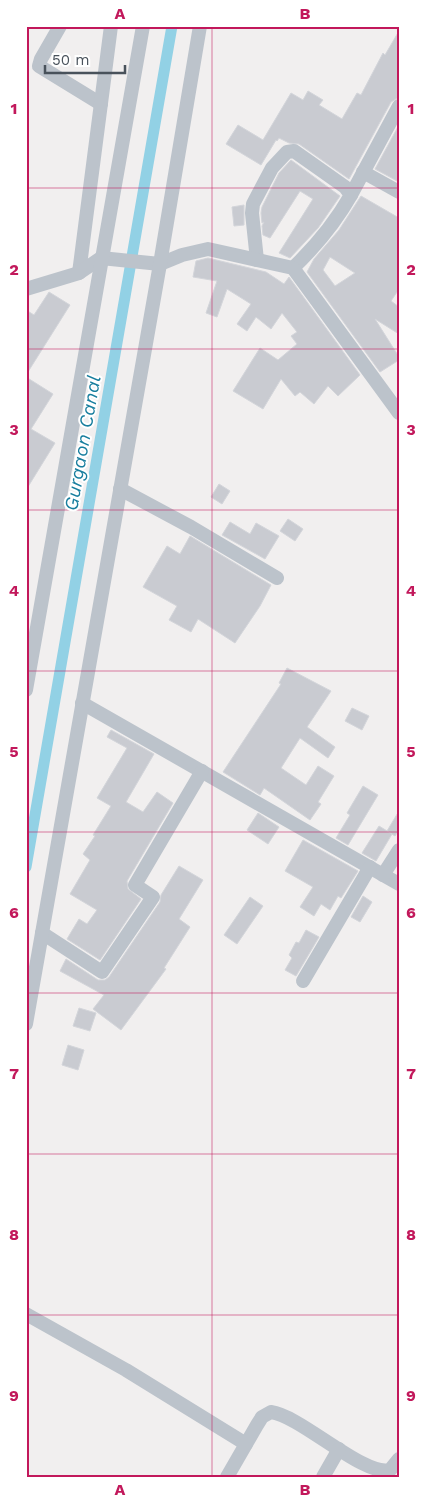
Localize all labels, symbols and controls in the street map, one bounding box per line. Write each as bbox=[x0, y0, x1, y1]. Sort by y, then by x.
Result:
text: A bbox=[115, 4, 126, 23]
text: B bbox=[300, 4, 311, 23]
scale bar bbox=[45, 42, 125, 74]
text: 50 m bbox=[52, 51, 89, 69]
text: 1 bbox=[11, 99, 17, 118]
text: 1 bbox=[408, 99, 414, 118]
text: 2 bbox=[9, 260, 19, 279]
text: 2 bbox=[406, 260, 416, 279]
water label: Gurgaon Canal bbox=[59, 373, 106, 513]
text: 3 bbox=[9, 420, 19, 439]
text: 3 bbox=[406, 420, 416, 439]
text: 4 bbox=[9, 581, 19, 600]
text: 4 bbox=[406, 581, 416, 600]
text: 5 bbox=[9, 742, 19, 761]
text: 5 bbox=[406, 742, 416, 761]
text: 6 bbox=[9, 903, 19, 922]
text: 6 bbox=[406, 903, 416, 922]
text: 7 bbox=[9, 1064, 19, 1083]
text: 7 bbox=[406, 1064, 416, 1083]
text: 8 bbox=[9, 1225, 19, 1244]
text: 8 bbox=[406, 1225, 416, 1244]
text: 9 bbox=[9, 1386, 19, 1405]
text: 9 bbox=[406, 1386, 416, 1405]
text: A bbox=[115, 1480, 126, 1499]
text: B bbox=[300, 1480, 311, 1499]

